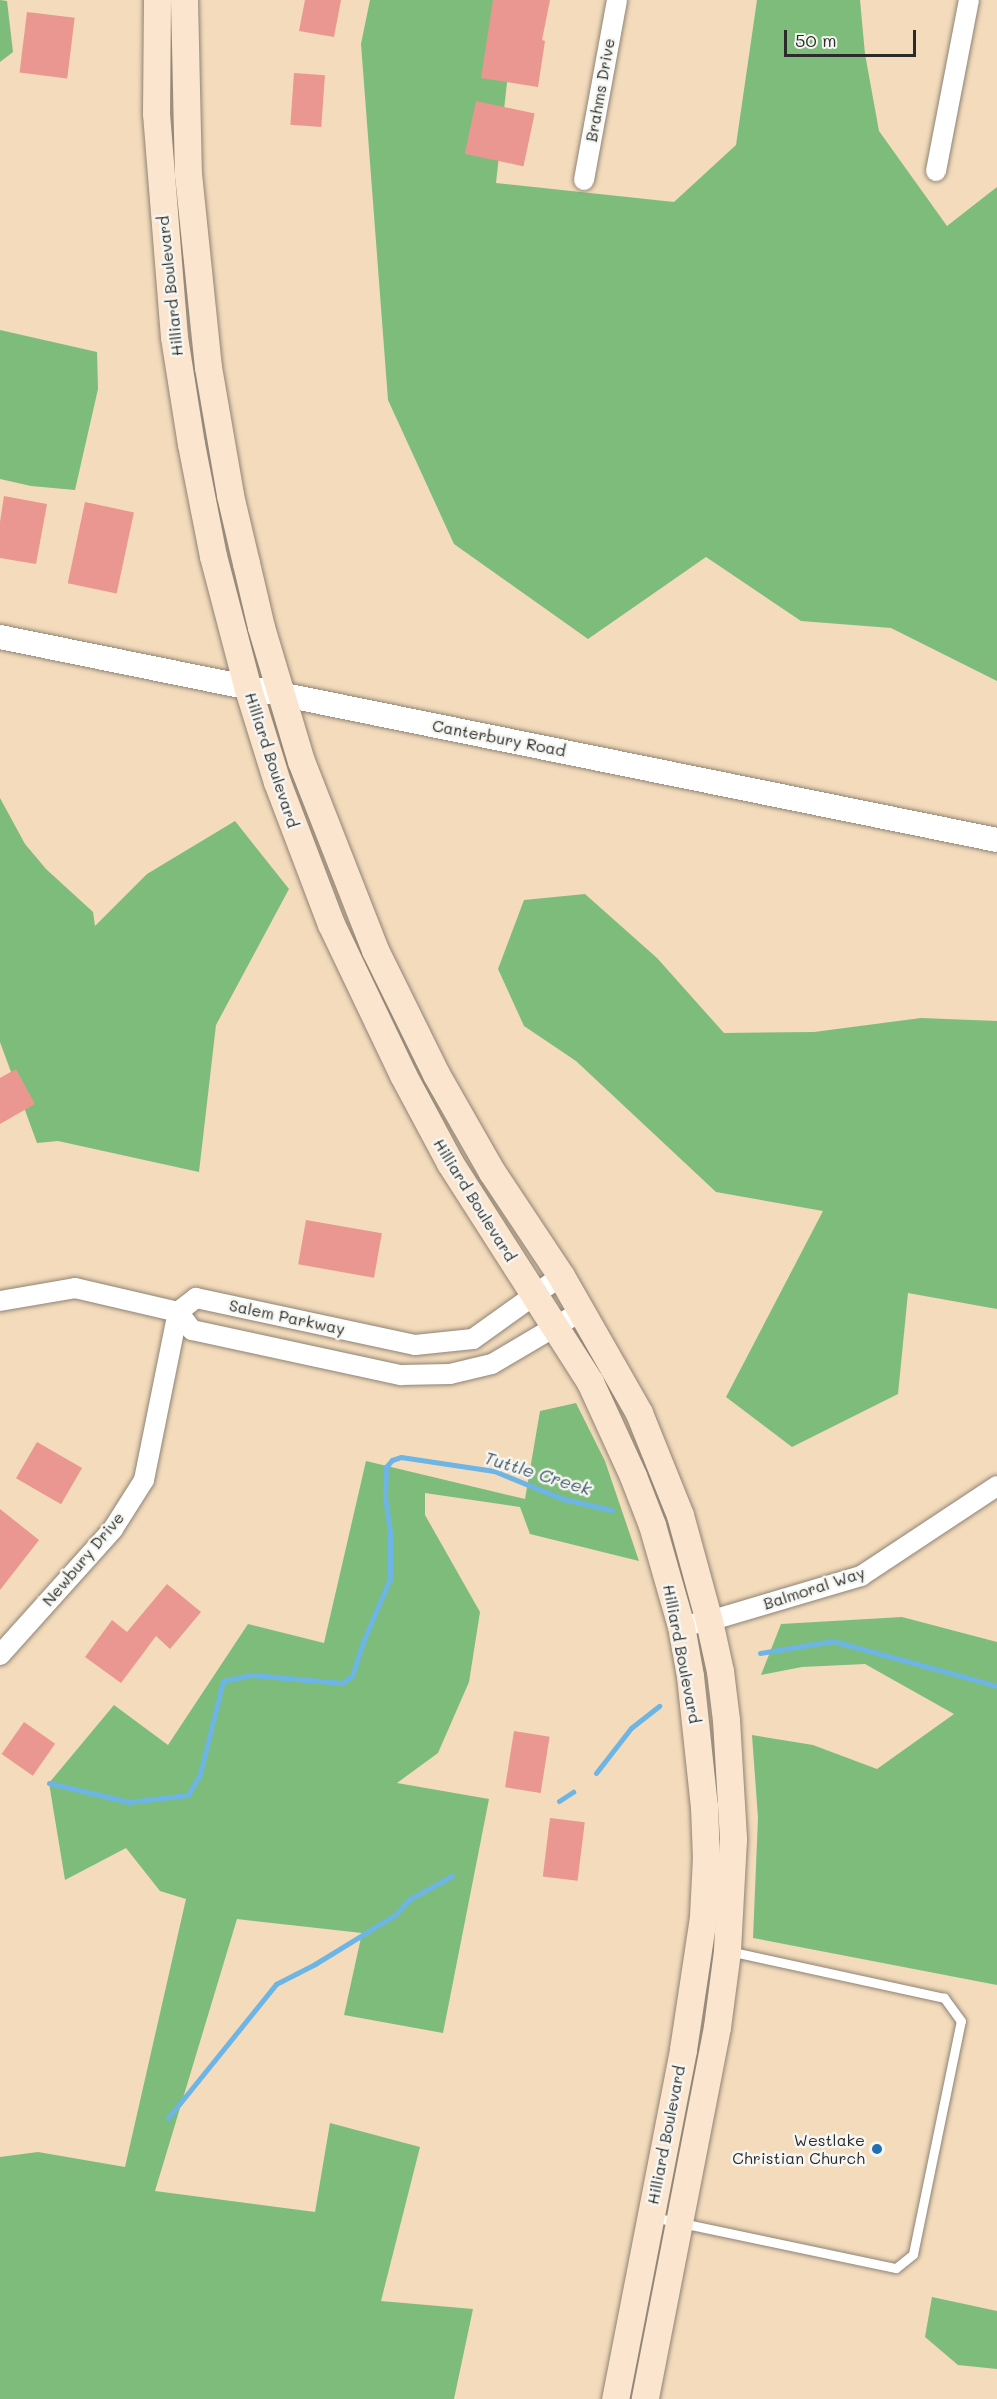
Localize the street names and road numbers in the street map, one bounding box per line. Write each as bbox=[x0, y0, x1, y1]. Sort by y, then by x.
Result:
street label: Brahms Drive bbox=[581, 37, 619, 143]
street label: Hilliard Boulevard bbox=[153, 215, 187, 357]
street label: Hilliard Boulevard bbox=[241, 690, 303, 830]
street label: Canterbury Road bbox=[431, 716, 567, 760]
street label: Hilliard Boulevard bbox=[429, 1135, 521, 1265]
street label: Salem Parkway bbox=[227, 1295, 347, 1339]
street label: Newbury Drive bbox=[38, 1508, 128, 1610]
street label: Balmoral Way bbox=[761, 1563, 867, 1613]
street label: Hilliard Boulevard bbox=[659, 1583, 705, 1725]
street label: Hilliard Boulevard bbox=[643, 2064, 689, 2206]

